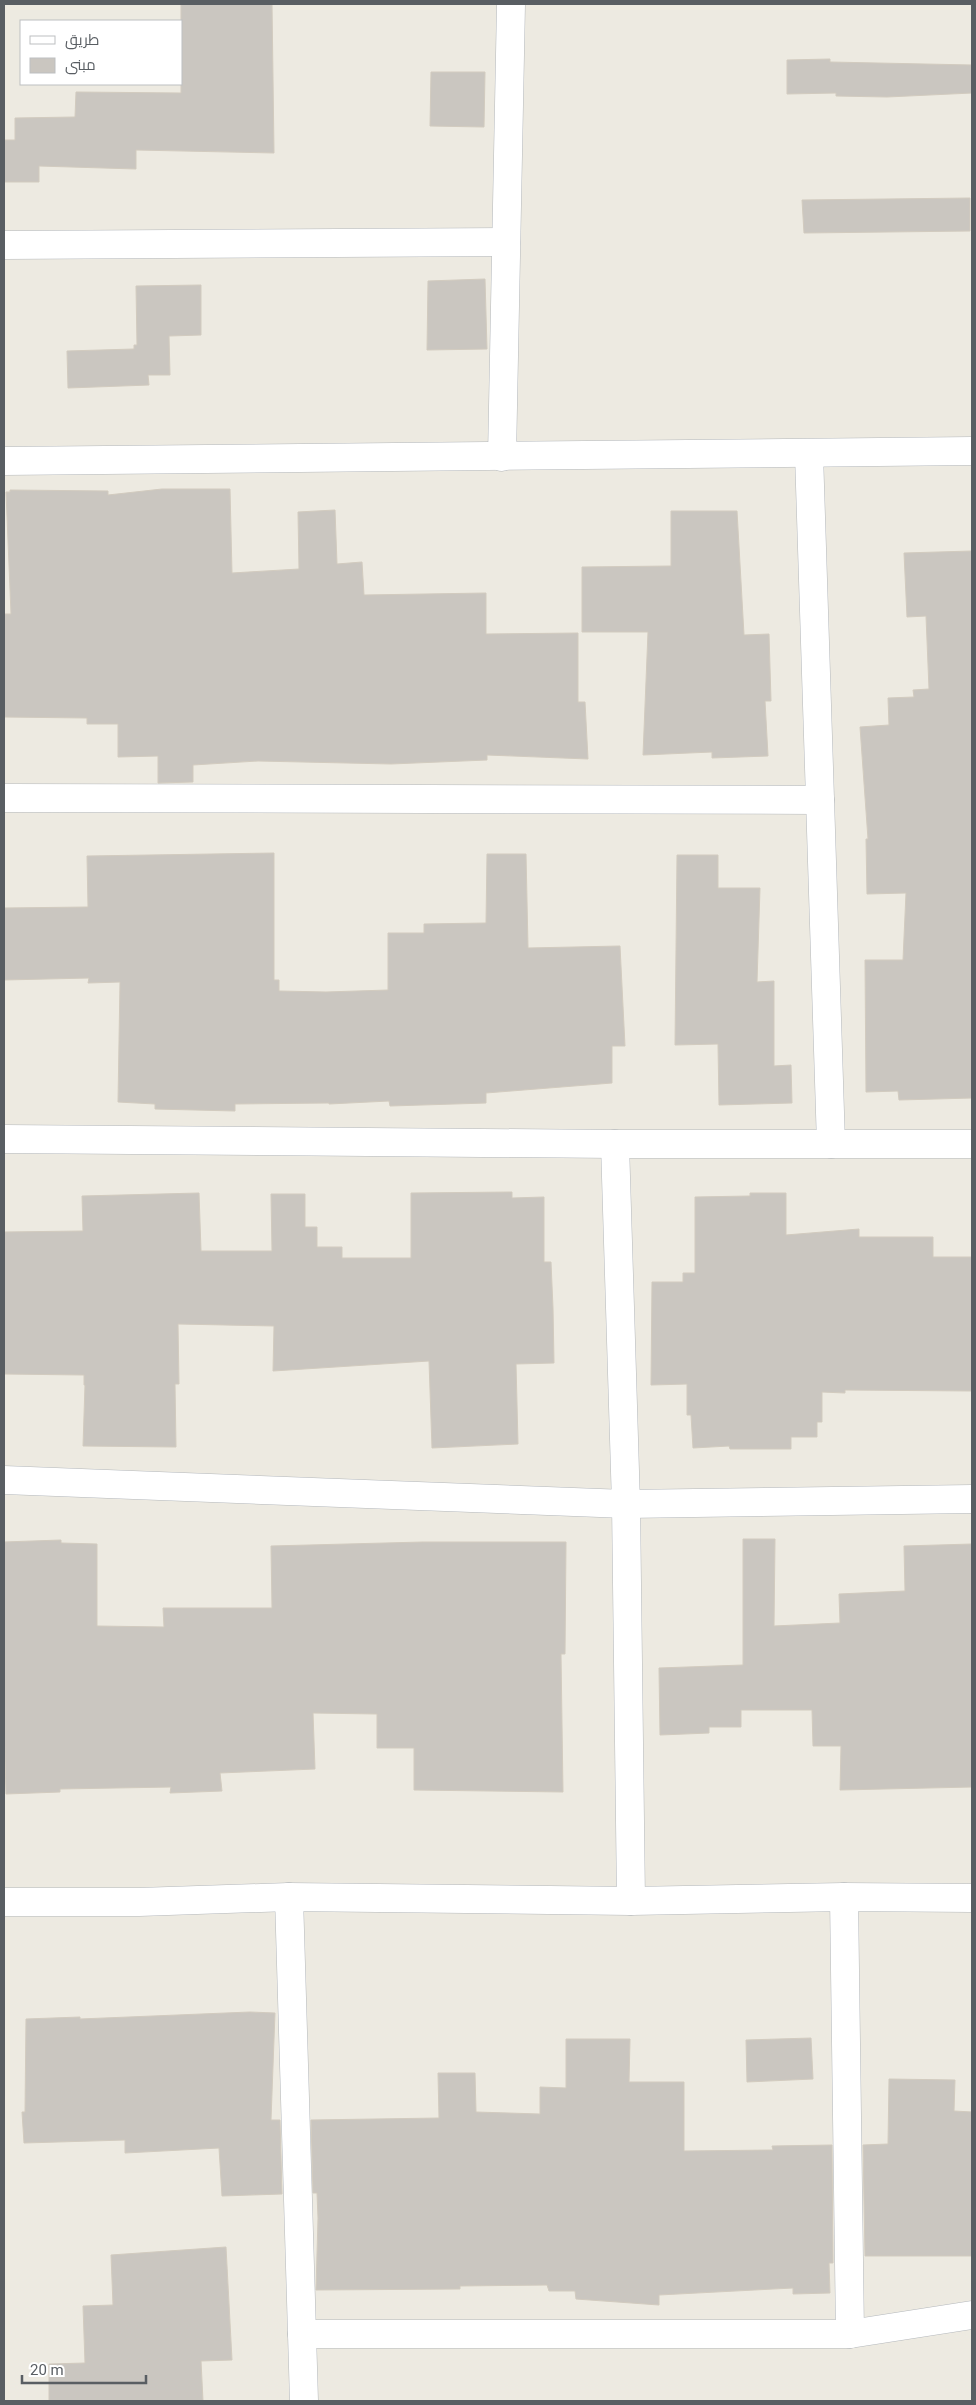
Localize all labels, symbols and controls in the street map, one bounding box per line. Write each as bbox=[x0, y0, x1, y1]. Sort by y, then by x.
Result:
legend bbox=[20, 20, 182, 85]
text: طريق bbox=[65, 31, 99, 50]
text: مبنى bbox=[65, 56, 96, 75]
scale bar bbox=[22, 2352, 146, 2384]
text: 20 m bbox=[30, 2361, 64, 2379]

